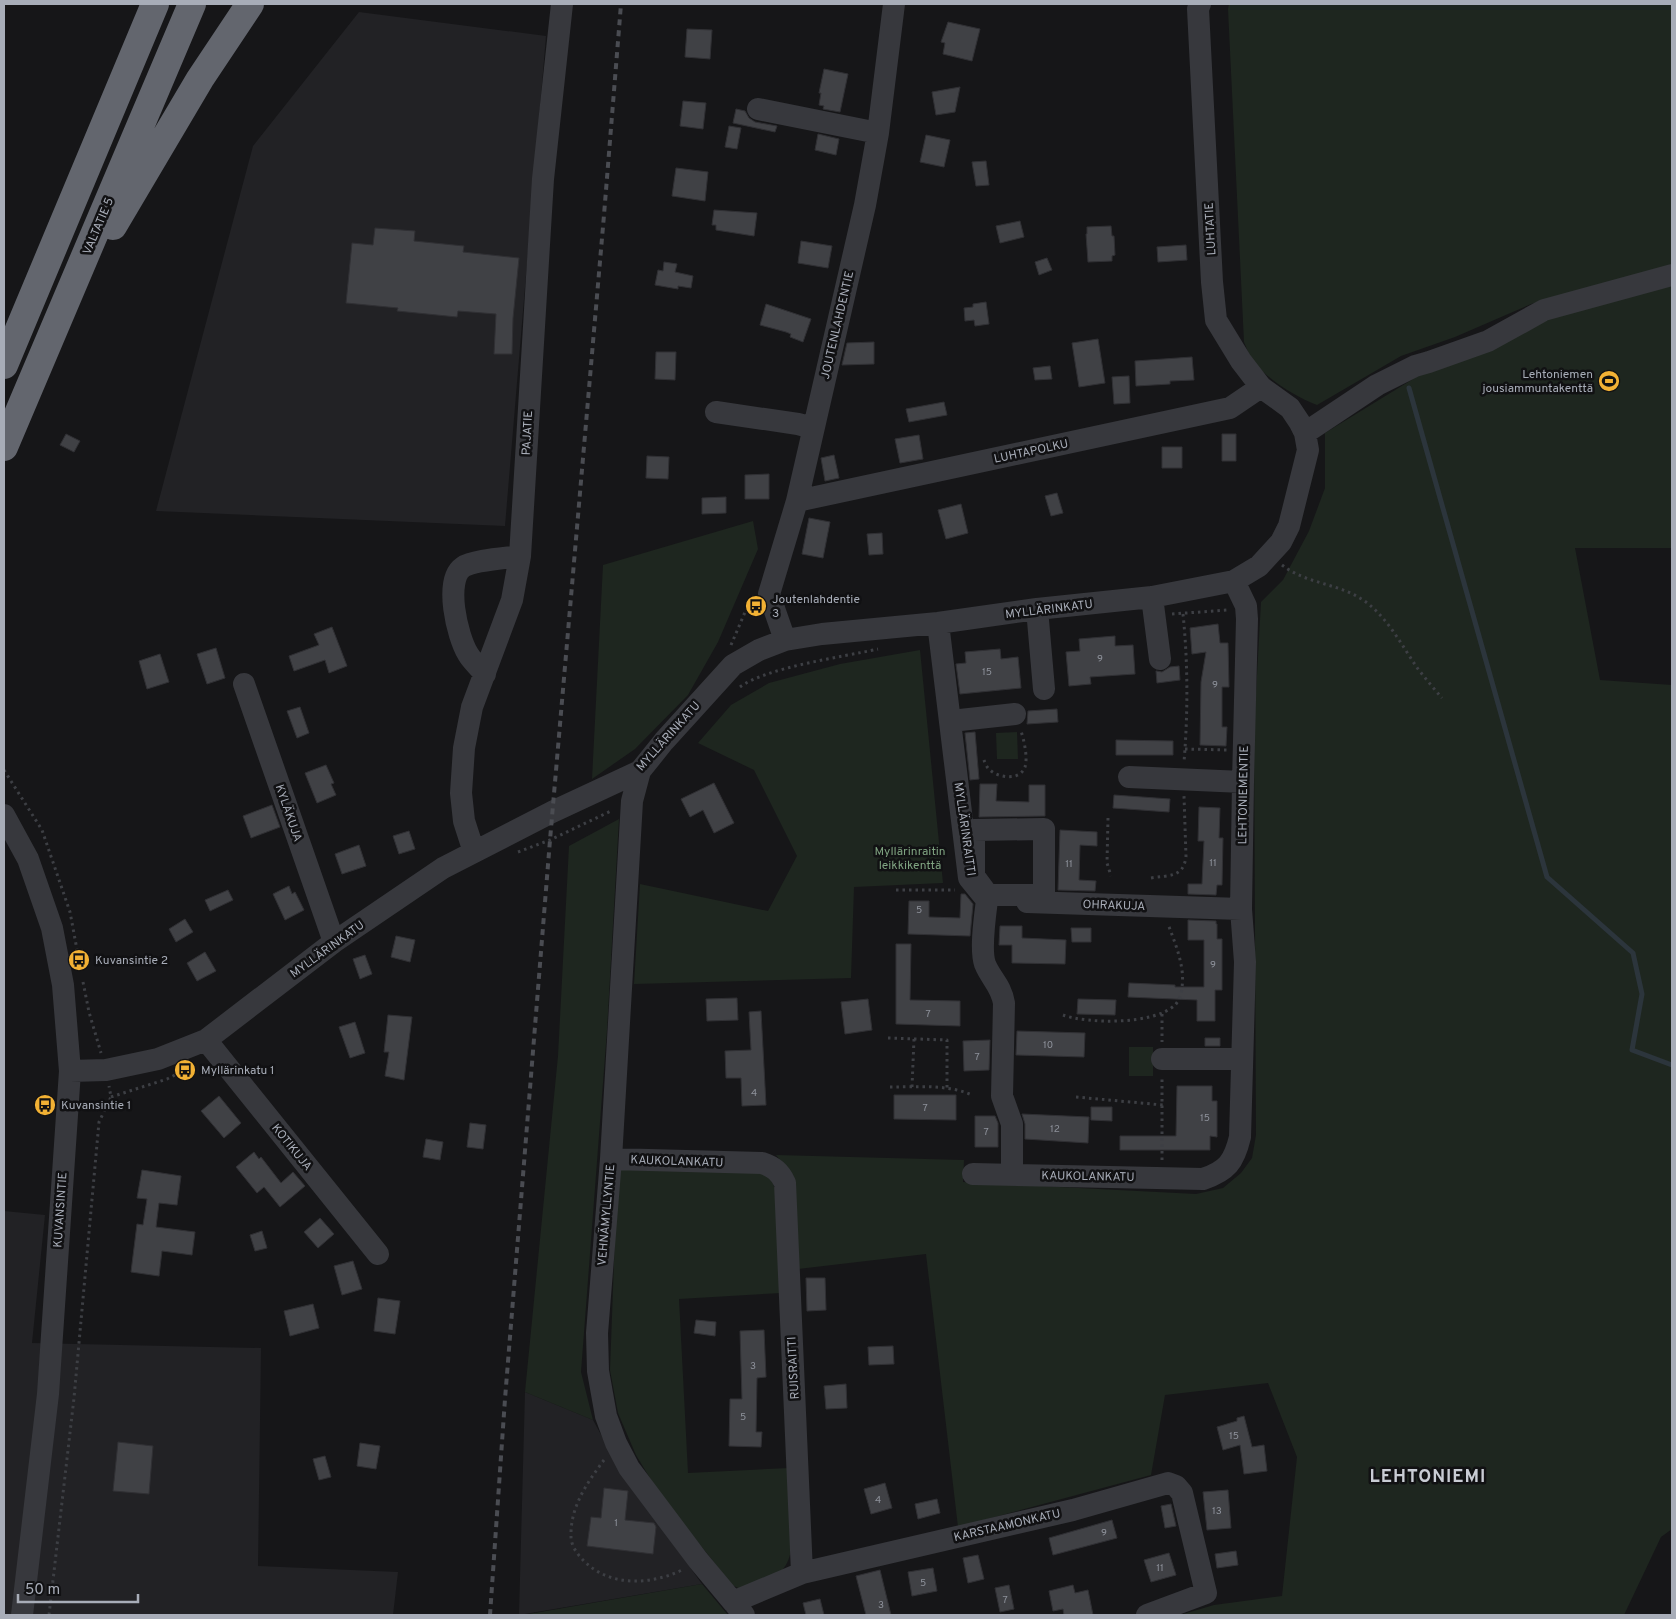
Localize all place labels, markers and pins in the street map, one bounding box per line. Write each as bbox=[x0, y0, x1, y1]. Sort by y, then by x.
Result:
place label: Lehtoniemen jousiammuntakenttä bbox=[1481, 367, 1593, 397]
sports icon: Lehtoniemen jousiammuntakenttä bbox=[1597, 369, 1621, 393]
place label: Joutenlahdentie 3 bbox=[772, 592, 860, 622]
bus stop icon: Joutenlahdentie 3 bbox=[744, 594, 768, 618]
bus stop icon: Kuvansintie 2 bbox=[67, 948, 91, 972]
place label: Kuvansintie 2 bbox=[95, 953, 168, 969]
bus stop icon: Myllärinkatu 1 bbox=[173, 1058, 197, 1082]
place label: Myllärinkatu 1 bbox=[201, 1063, 275, 1079]
bus stop icon: Kuvansintie 1 bbox=[33, 1093, 57, 1117]
place label: Kuvansintie 1 bbox=[61, 1098, 131, 1114]

